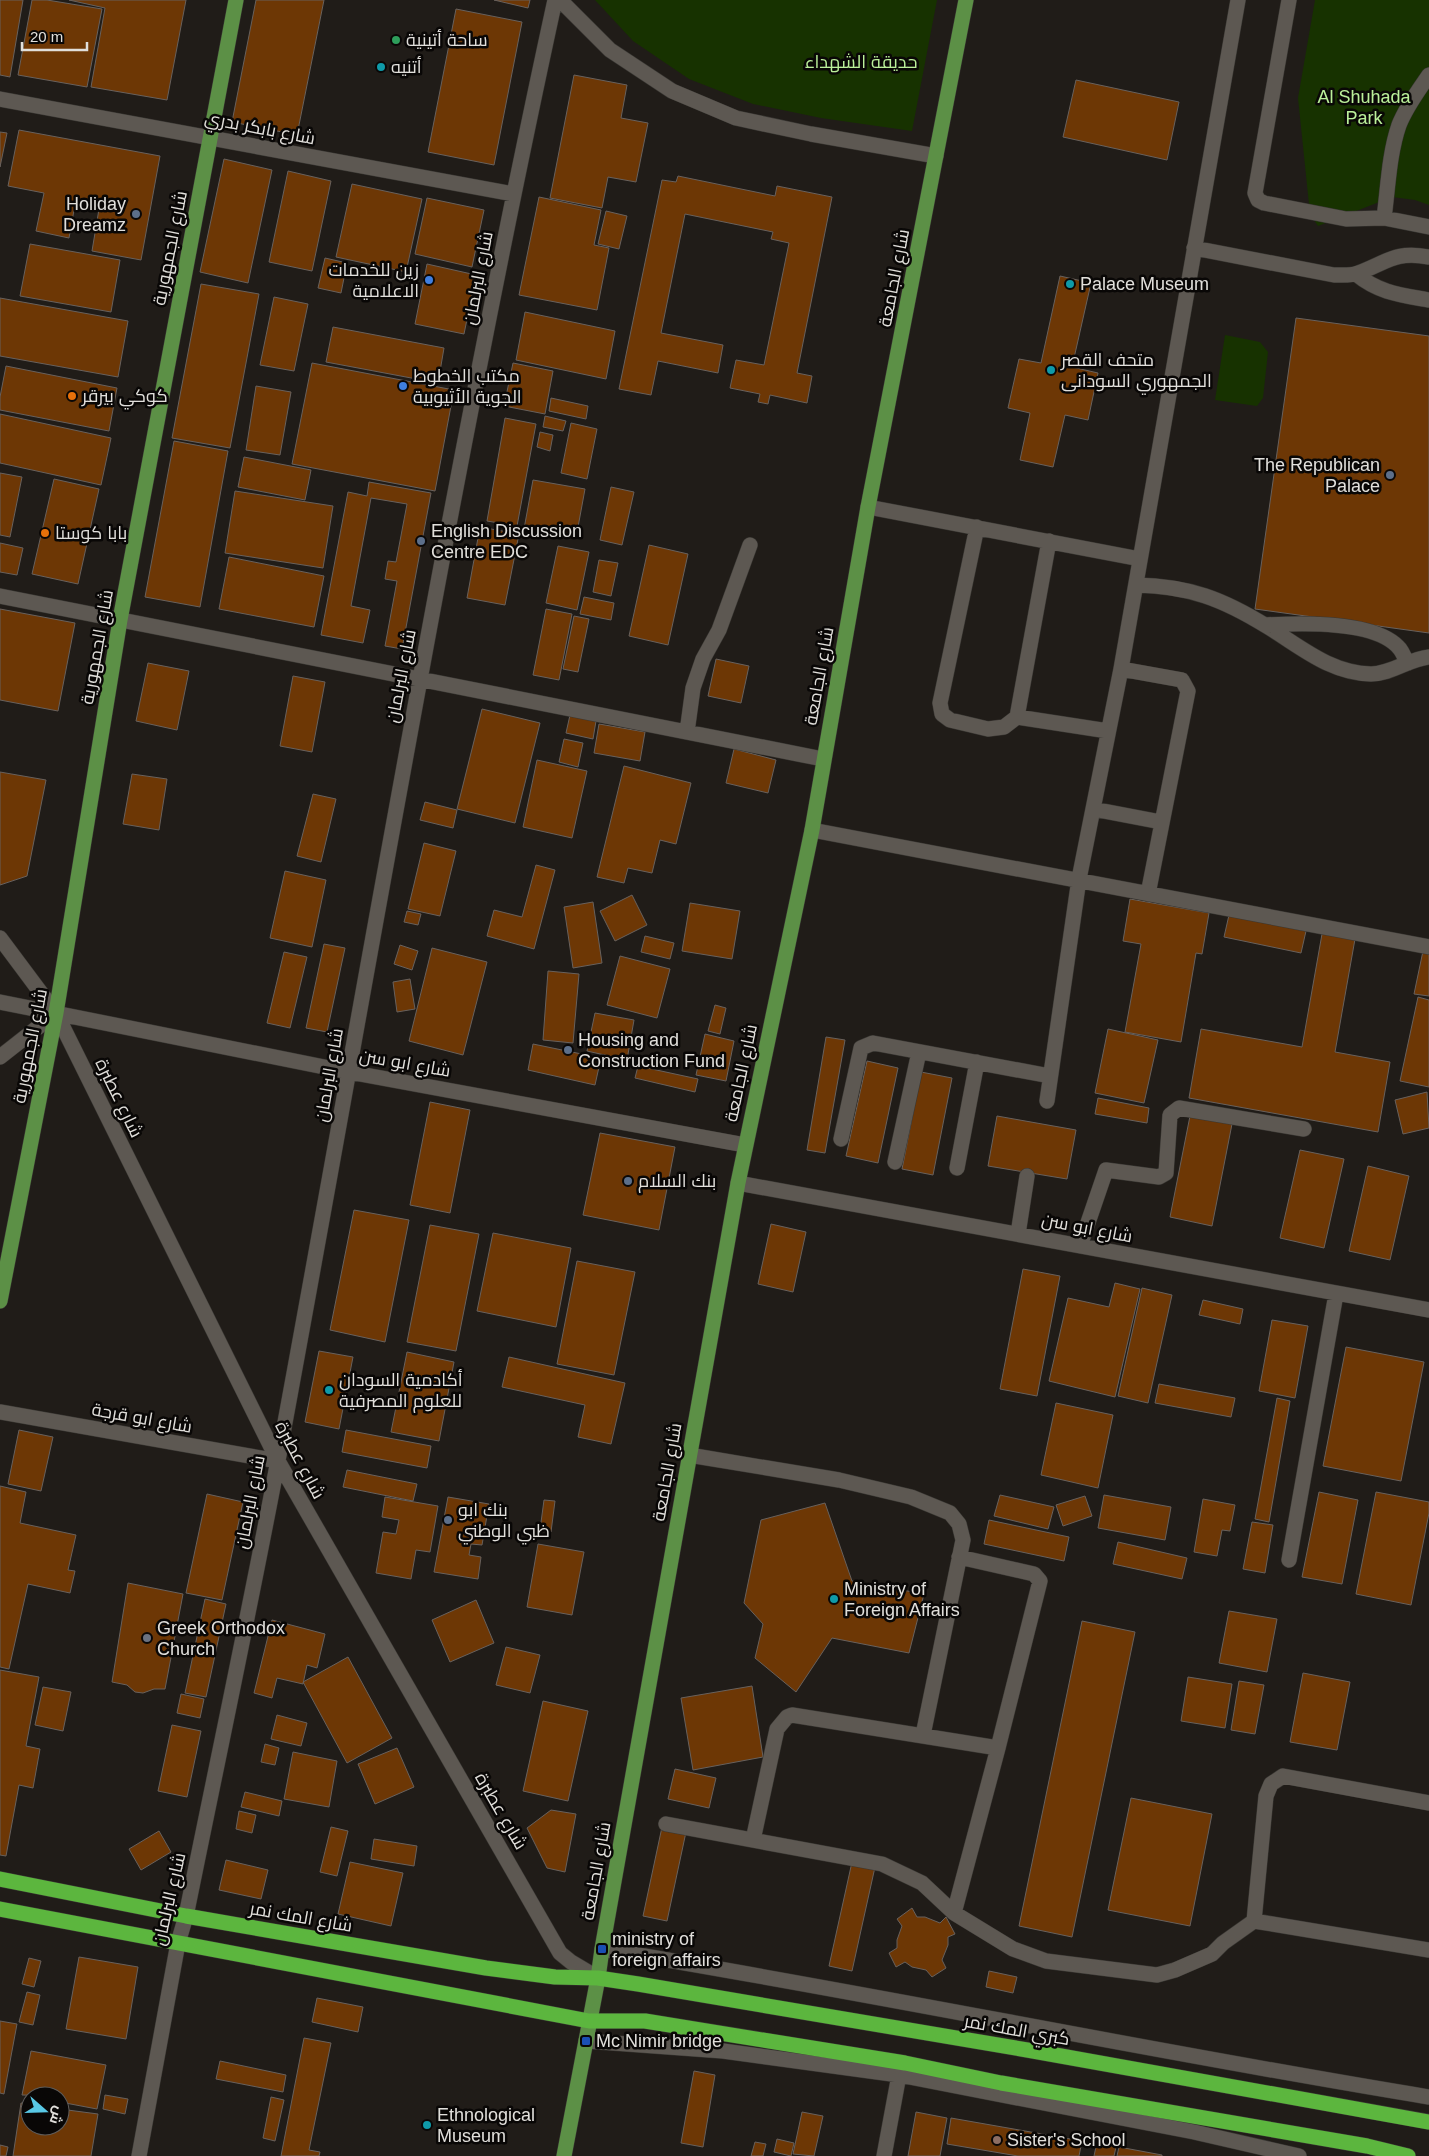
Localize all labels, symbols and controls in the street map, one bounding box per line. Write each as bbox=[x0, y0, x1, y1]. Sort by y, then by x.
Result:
scale bar bbox=[22, 20, 88, 52]
text: 20 m bbox=[30, 28, 63, 45]
place label: ساحة أتينية bbox=[406, 29, 488, 50]
marker: ساحة أتينية bbox=[390, 34, 402, 46]
park label: حديقة الشهداء bbox=[805, 52, 917, 73]
place label: أتنيه bbox=[391, 56, 422, 77]
marker: أتنيه bbox=[375, 61, 387, 73]
park label: Al Shuhada Park bbox=[1317, 87, 1412, 128]
street label: شارع بابكر بدري bbox=[202, 107, 317, 152]
street label: شارع الجمهورية bbox=[149, 189, 193, 307]
place label: Holiday Dreamz bbox=[63, 194, 126, 235]
marker: Holiday Dreamz bbox=[130, 208, 142, 220]
street label: شارع الجامعة bbox=[875, 227, 915, 329]
street label: شارع البرلمان bbox=[459, 230, 499, 327]
place label: زين للخدمات الاعلامية bbox=[328, 260, 419, 301]
marker: زين للخدمات الاعلامية bbox=[423, 274, 435, 286]
place label: Palace Museum bbox=[1080, 274, 1209, 294]
marker: Palace Museum bbox=[1064, 278, 1076, 290]
place label: متحف القصر الجمهوري السودانى bbox=[1060, 350, 1212, 395]
marker: متحف القصر الجمهوري السودانى bbox=[1045, 364, 1057, 376]
place label: مكتب الخطوط الجوية الأثيوبية bbox=[413, 366, 522, 408]
marker: مكتب الخطوط الجوية الأثيوبية bbox=[397, 380, 409, 392]
place label: كوكي بيرقر bbox=[81, 386, 168, 410]
marker: كوكي بيرقر bbox=[66, 390, 78, 402]
place label: The Republican Palace bbox=[1254, 455, 1380, 496]
marker: The Republican Palace bbox=[1384, 469, 1396, 481]
place label: English Discussion Centre EDC bbox=[431, 521, 582, 562]
place label: بابا كوستا bbox=[55, 523, 127, 544]
marker: بابا كوستا bbox=[39, 527, 51, 539]
marker: English Discussion Centre EDC bbox=[415, 535, 427, 547]
street label: شارع الجمهورية bbox=[77, 588, 119, 706]
street label: شارع الجامعة bbox=[801, 625, 839, 727]
street label: شارع البرلمان bbox=[382, 628, 422, 725]
street label: شارع الجمهورية bbox=[9, 987, 53, 1105]
street label: شارع الجامعة bbox=[721, 1022, 763, 1124]
street label: شارع البرلمان bbox=[311, 1027, 349, 1124]
place label: Housing and Construction Fund bbox=[578, 1030, 725, 1071]
marker: Housing and Construction Fund bbox=[562, 1044, 574, 1056]
street label: شارع ابو سن bbox=[358, 1045, 452, 1083]
street label: شارع عطبرة bbox=[90, 1055, 147, 1142]
place label: بنك السلام bbox=[638, 1171, 716, 1193]
marker: بنك السلام bbox=[622, 1175, 634, 1187]
street label: شارع ابو سن bbox=[1040, 1209, 1134, 1249]
place label: أكادمية السودان للعلوم المصرفية bbox=[339, 1369, 463, 1413]
marker: أكادمية السودان للعلوم المصرفية bbox=[323, 1384, 335, 1396]
street label: شارع ابو قرجة bbox=[90, 1399, 194, 1439]
street label: شارع عطبرة bbox=[269, 1418, 329, 1503]
street label: شارع الجامعة bbox=[649, 1421, 687, 1523]
street label: شارع البرلمان bbox=[231, 1454, 271, 1551]
place label: بنك ابو ظبي الوطني bbox=[458, 1500, 550, 1545]
marker: بنك ابو ظبي الوطني bbox=[442, 1514, 454, 1526]
place label: Ministry of Foreign Affairs bbox=[844, 1579, 960, 1620]
marker: Ministry of Foreign Affairs bbox=[828, 1593, 840, 1605]
place label: Greek Orthodox Church bbox=[157, 1618, 285, 1659]
marker: Greek Orthodox Church bbox=[141, 1632, 153, 1644]
street label: شارع عطبرة bbox=[469, 1769, 531, 1854]
street label: شارع الجامعة bbox=[578, 1820, 616, 1922]
street label: شارع البرلمان bbox=[149, 1851, 191, 1948]
street label: شارع المك نمر bbox=[247, 1898, 354, 1938]
place label: ministry of foreign affairs bbox=[612, 1929, 721, 1970]
marker: ministry of foreign affairs bbox=[596, 1943, 608, 1955]
street label: كبري المك نمر bbox=[961, 2011, 1071, 2053]
place label: Mc Nimir bridge bbox=[596, 2031, 722, 2051]
marker: Mc Nimir bridge bbox=[580, 2035, 592, 2047]
north arrow bbox=[20, 2086, 70, 2136]
text: ش bbox=[46, 2104, 68, 2127]
place label: Ethnological Museum bbox=[437, 2105, 535, 2146]
marker: Ethnological Museum bbox=[421, 2119, 433, 2131]
place label: Sister's School bbox=[1007, 2130, 1126, 2150]
marker: Sister's School bbox=[991, 2134, 1003, 2146]

